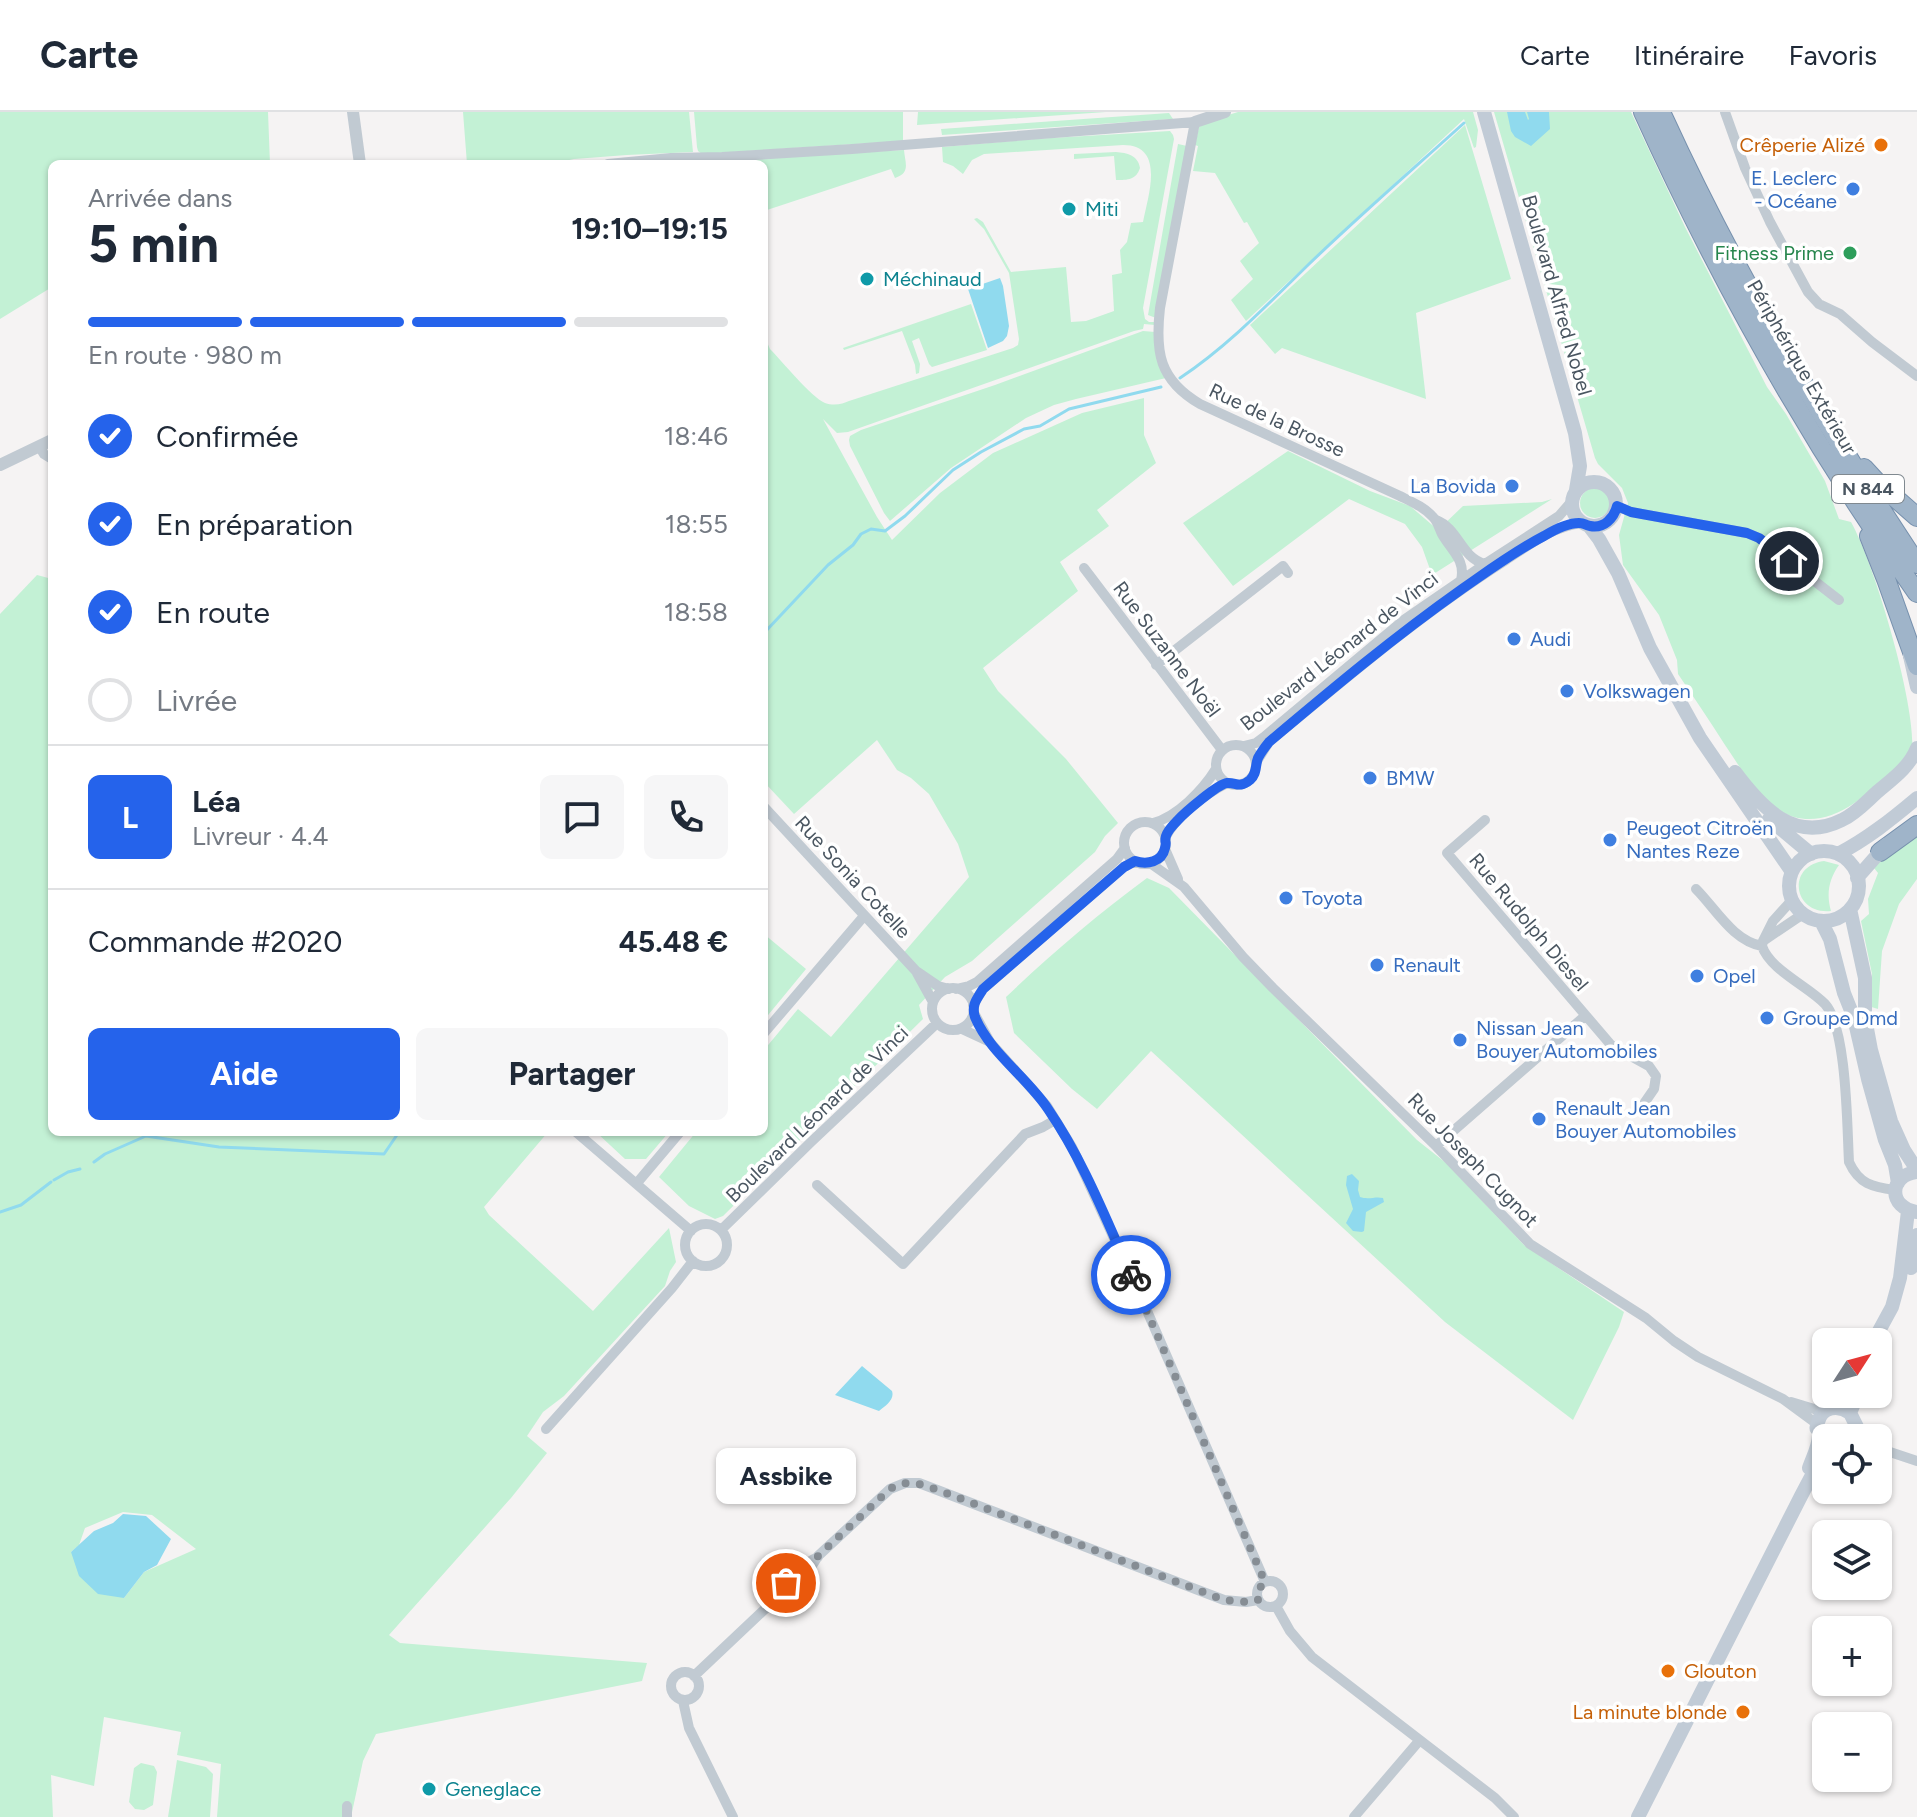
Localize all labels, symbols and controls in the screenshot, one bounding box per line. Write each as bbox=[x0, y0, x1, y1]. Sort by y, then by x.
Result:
text: Carte bbox=[40, 32, 138, 78]
text: Carte bbox=[1520, 38, 1590, 72]
text: Itinéraire bbox=[1634, 38, 1744, 72]
text: Favoris bbox=[1788, 38, 1877, 72]
place label: Crêperie Alizé bbox=[1740, 133, 1865, 157]
marker: Crêperie Alizé bbox=[1872, 136, 1890, 154]
place label: E. Leclerc - Océane bbox=[1751, 166, 1837, 213]
marker: E. Leclerc - Océane bbox=[1844, 180, 1862, 198]
text: Arrivée dans bbox=[88, 182, 232, 214]
street label: Boulevard Alfred Nobel bbox=[1517, 192, 1597, 398]
place label: Miti bbox=[1085, 197, 1119, 221]
marker: Miti bbox=[1060, 200, 1078, 218]
text: 19:10–19:15 bbox=[571, 210, 728, 247]
text: 5 min bbox=[88, 213, 219, 275]
place label: Fitness Prime bbox=[1714, 241, 1834, 265]
marker: Fitness Prime bbox=[1841, 244, 1859, 262]
place label: Méchinaud bbox=[883, 267, 982, 291]
marker: Méchinaud bbox=[858, 270, 876, 288]
street label: Périphérique Extérieur bbox=[1742, 275, 1862, 459]
text: En route · 980 m bbox=[88, 339, 282, 371]
street label: Rue de la Brosse bbox=[1205, 378, 1349, 462]
icon: check bbox=[88, 414, 132, 458]
text: Confirmée bbox=[156, 418, 298, 455]
text: 18:46 bbox=[664, 420, 728, 452]
place label: La Bovida bbox=[1410, 474, 1496, 498]
road number: N 844 bbox=[1832, 475, 1904, 503]
marker: La Bovida bbox=[1503, 477, 1521, 495]
icon: check bbox=[88, 502, 132, 546]
text: En préparation bbox=[156, 506, 353, 543]
text: 18:55 bbox=[665, 508, 728, 540]
pin bbox=[1755, 527, 1823, 595]
icon: home bbox=[1767, 539, 1811, 583]
street label: Boulevard Léonard de Vinci bbox=[1235, 566, 1443, 736]
street label: Rue Suzanne Noël bbox=[1108, 576, 1226, 722]
icon: check bbox=[88, 590, 132, 634]
text: En route bbox=[156, 594, 270, 631]
text: 18:58 bbox=[664, 596, 728, 628]
place label: Audi bbox=[1530, 627, 1571, 651]
marker: Audi bbox=[1505, 630, 1523, 648]
place label: Volkswagen bbox=[1583, 679, 1691, 703]
text: Livrée bbox=[156, 682, 237, 719]
marker: Volkswagen bbox=[1558, 682, 1576, 700]
place label: BMW bbox=[1386, 766, 1434, 790]
marker: BMW bbox=[1361, 769, 1379, 787]
button: chat bbox=[540, 775, 624, 859]
button: phone bbox=[644, 775, 728, 859]
text: Léa bbox=[192, 783, 241, 820]
text: L bbox=[122, 799, 138, 836]
street label: Rue Sonia Cotelle bbox=[790, 811, 916, 943]
place label: Peugeot Citroën Nantes Reze bbox=[1626, 816, 1773, 863]
text: Livreur · 4.4 bbox=[192, 820, 329, 852]
marker: Peugeot Citroën Nantes Reze bbox=[1601, 831, 1619, 849]
street label: Rue Rudolph Diesel bbox=[1464, 848, 1594, 996]
place label: Toyota bbox=[1302, 886, 1363, 910]
marker: Toyota bbox=[1277, 889, 1295, 907]
text: Commande #2020 bbox=[88, 923, 342, 960]
text: 45.48 € bbox=[619, 923, 728, 960]
place label: Renault bbox=[1393, 953, 1461, 977]
marker: Renault bbox=[1368, 956, 1386, 974]
place label: Opel bbox=[1713, 964, 1756, 988]
marker: Opel bbox=[1688, 967, 1706, 985]
place label: Groupe Dmd bbox=[1783, 1006, 1898, 1030]
marker: Groupe Dmd bbox=[1758, 1009, 1776, 1027]
place label: Nissan Jean Bouyer Automobiles bbox=[1476, 1016, 1657, 1063]
street label: Boulevard Léonard de Vinci bbox=[721, 1021, 913, 1207]
button: Aide bbox=[88, 1028, 400, 1120]
button: Partager bbox=[416, 1028, 728, 1120]
marker: Nissan Jean Bouyer Automobiles bbox=[1451, 1031, 1469, 1049]
street label: Rue Joseph Cugnot bbox=[1403, 1088, 1543, 1232]
place label: Renault Jean Bouyer Automobiles bbox=[1555, 1096, 1736, 1143]
marker: Renault Jean Bouyer Automobiles bbox=[1530, 1110, 1548, 1128]
courier bbox=[1091, 1235, 1171, 1315]
icon: bike bbox=[1109, 1253, 1153, 1297]
north arrow bbox=[1812, 1328, 1892, 1408]
map controls bbox=[1812, 1328, 1892, 1792]
button: locate bbox=[1812, 1424, 1892, 1504]
callout: Assbike bbox=[716, 1447, 856, 1503]
text: Assbike bbox=[740, 1460, 832, 1492]
button: layers bbox=[1812, 1520, 1892, 1600]
pin bbox=[752, 1549, 820, 1617]
icon: bag bbox=[764, 1561, 808, 1605]
button: + bbox=[1812, 1616, 1892, 1696]
place label: Glouton bbox=[1684, 1659, 1757, 1683]
marker: Glouton bbox=[1659, 1662, 1677, 1680]
place label: La minute blonde bbox=[1573, 1700, 1727, 1724]
marker: La minute blonde bbox=[1734, 1703, 1752, 1721]
button: − bbox=[1812, 1712, 1892, 1792]
place label: Geneglace bbox=[445, 1777, 541, 1801]
marker: Geneglace bbox=[420, 1780, 438, 1798]

